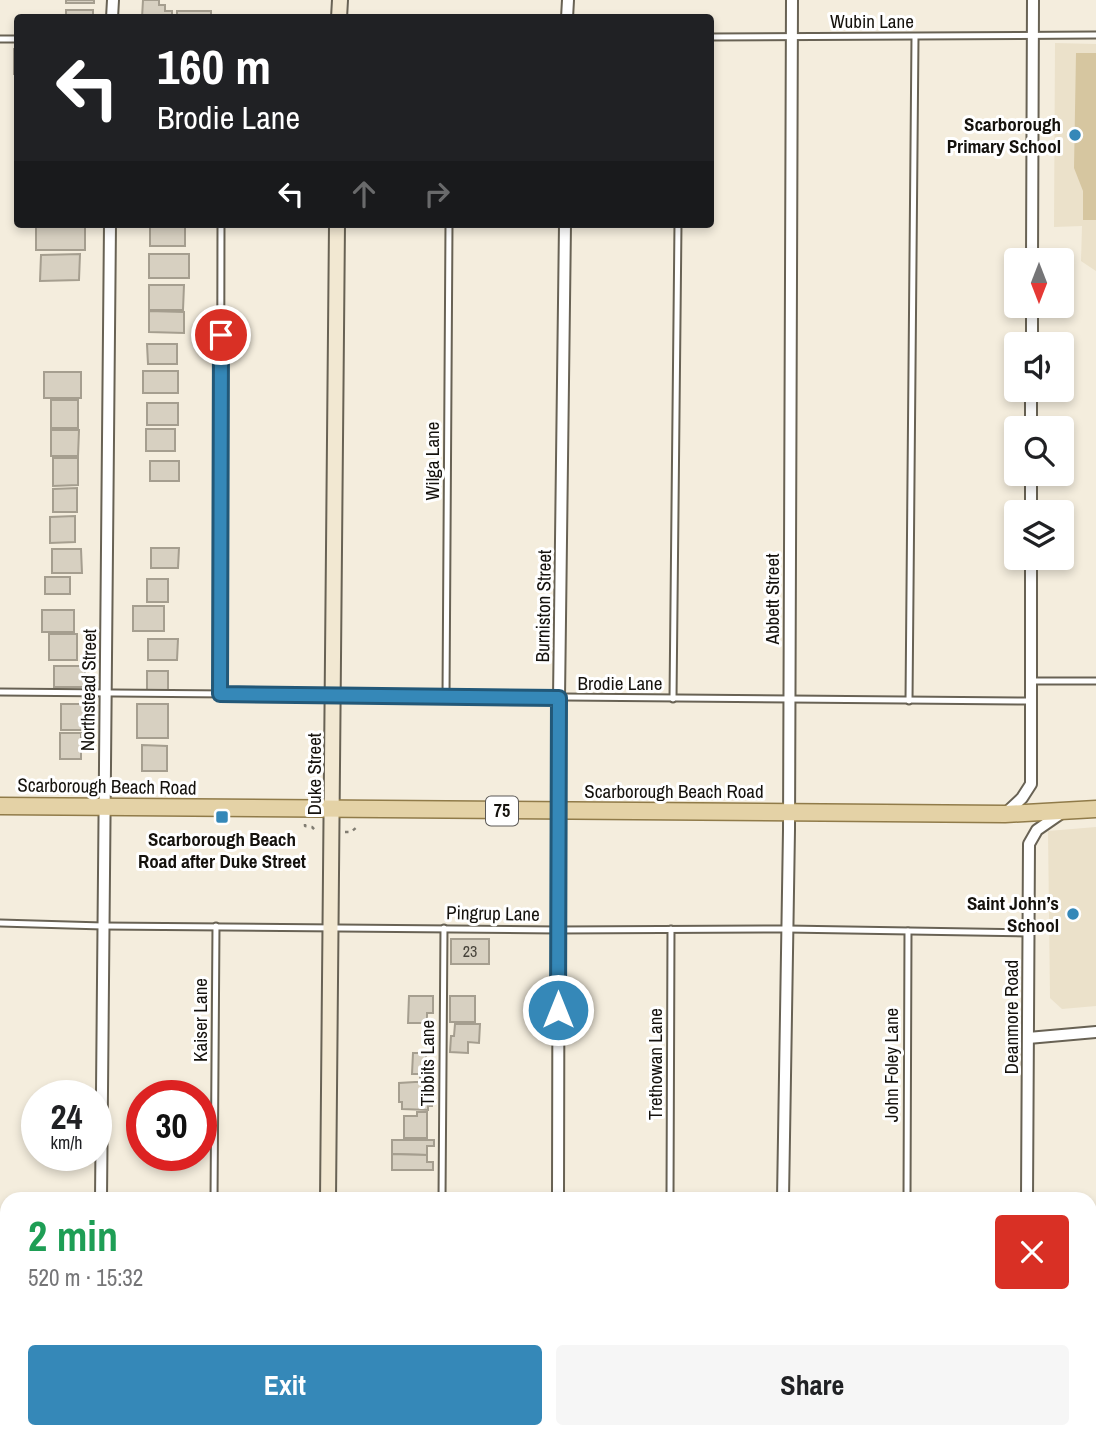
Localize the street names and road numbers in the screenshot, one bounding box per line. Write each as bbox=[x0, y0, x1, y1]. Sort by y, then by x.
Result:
street label: Wubin Lane bbox=[830, 8, 914, 34]
street label: Wilga Lane bbox=[419, 422, 445, 500]
street label: Burniston Street bbox=[529, 549, 557, 663]
street label: Abbett Street bbox=[759, 553, 785, 645]
street label: Northstead Street bbox=[74, 628, 102, 751]
street label: Brodie Lane bbox=[578, 670, 662, 696]
street label: Duke Street bbox=[301, 732, 327, 815]
street label: Scarborough Beach Road bbox=[17, 771, 197, 801]
street label: Scarborough Beach Road bbox=[584, 778, 764, 804]
road number: 75 bbox=[486, 796, 518, 826]
street label: Pingrup Lane bbox=[446, 899, 540, 927]
street label: Deanmore Road bbox=[998, 960, 1024, 1074]
street label: Kaiser Lane bbox=[187, 978, 213, 1062]
street label: Trethowan Lane bbox=[642, 1008, 668, 1120]
street label: John Foley Lane bbox=[878, 1008, 904, 1122]
street label: Tibbits Lane bbox=[414, 1020, 440, 1106]

